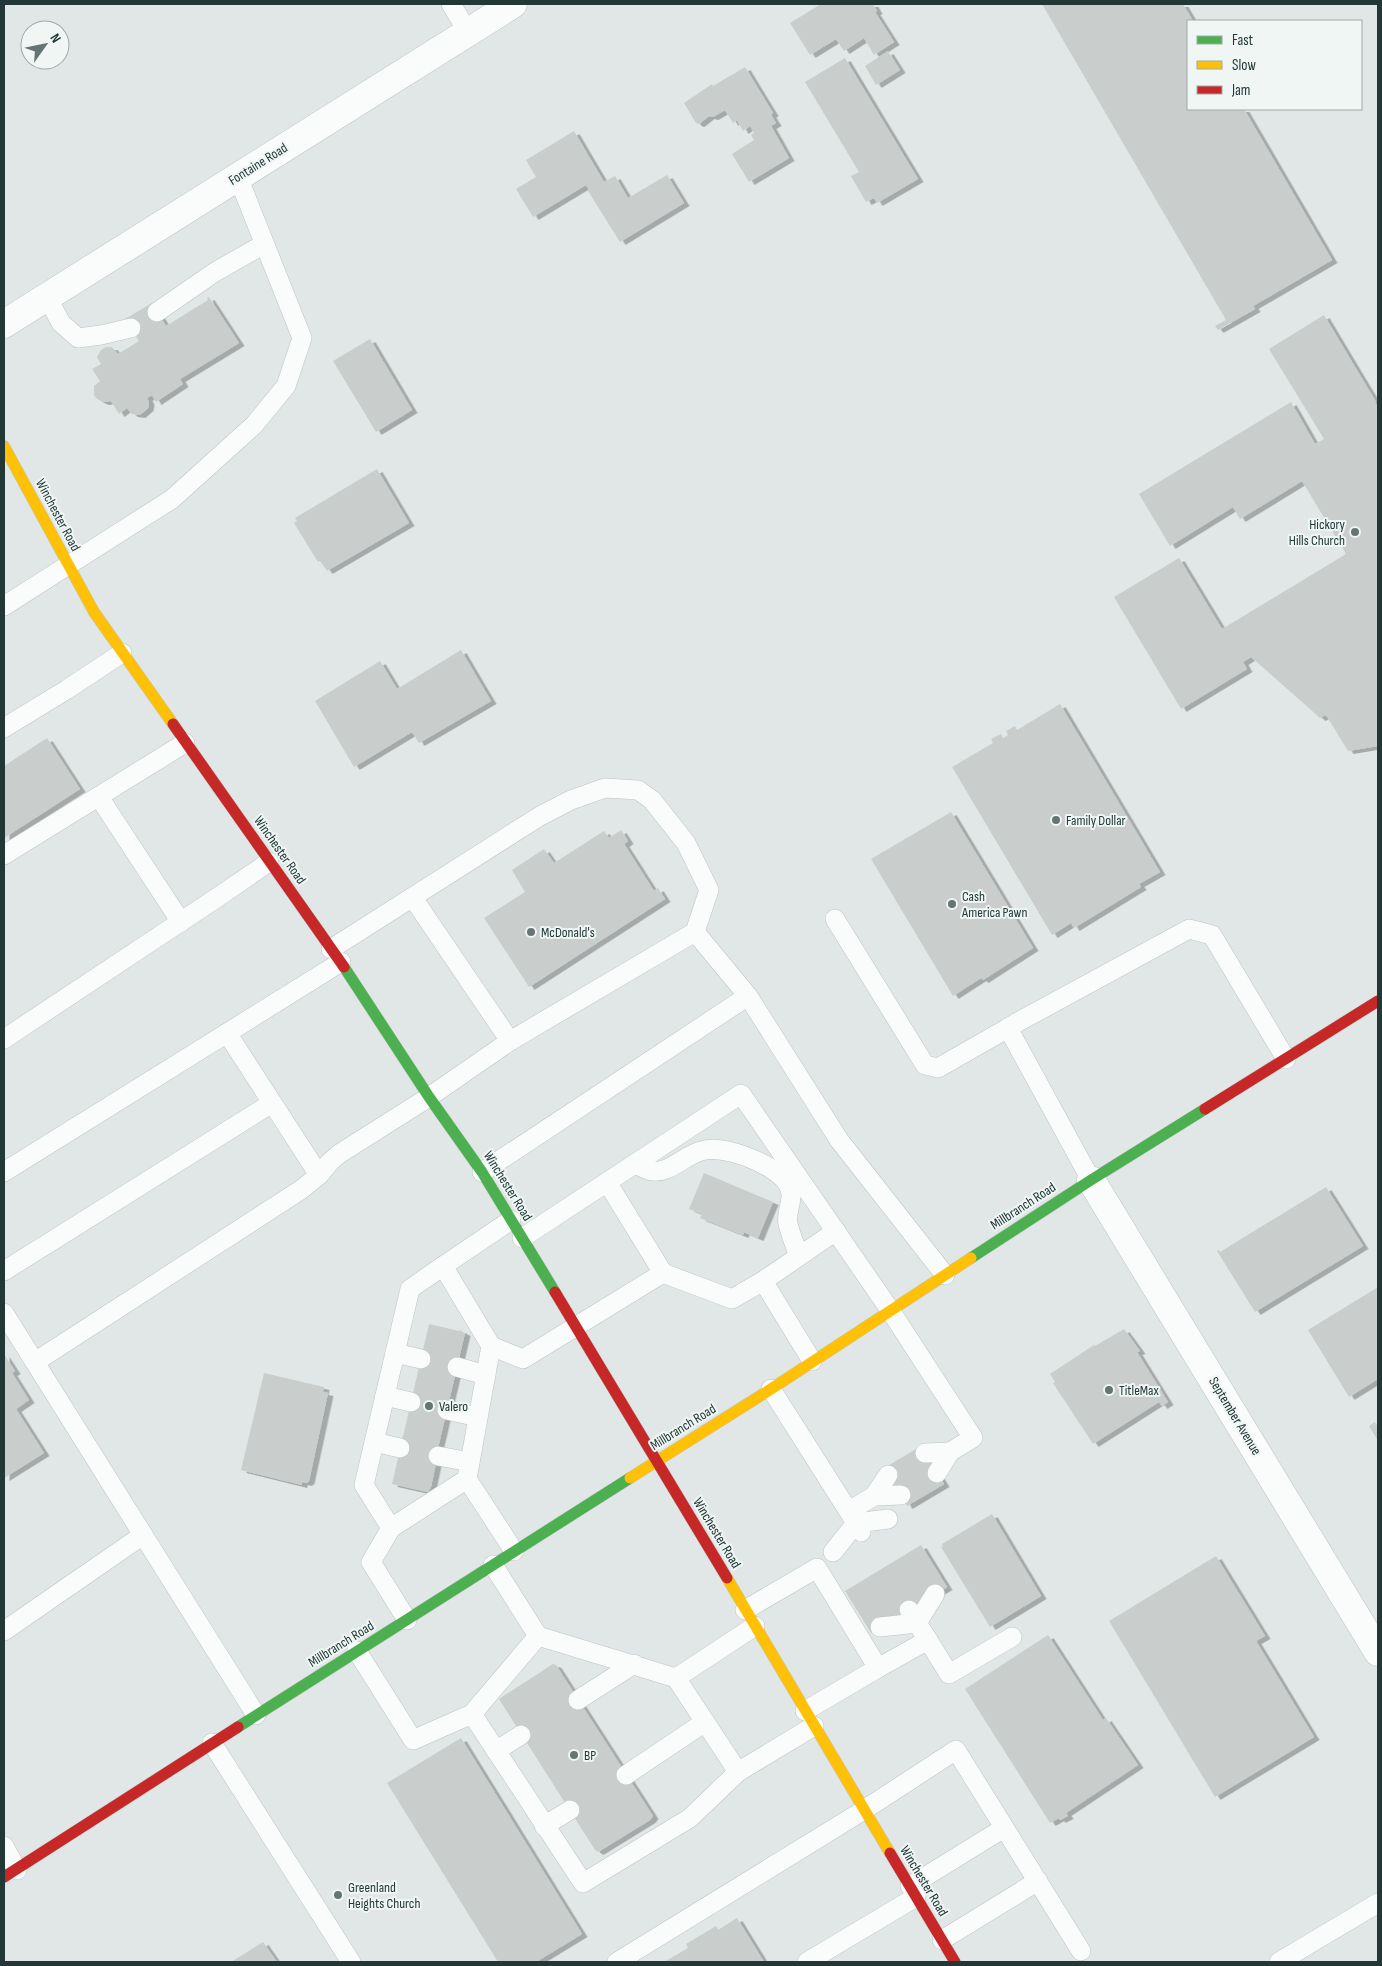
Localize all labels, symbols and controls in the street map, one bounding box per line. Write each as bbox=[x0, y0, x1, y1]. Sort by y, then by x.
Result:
north arrow bbox=[20, 20, 70, 70]
legend bbox=[1187, 20, 1362, 110]
text: N bbox=[46, 30, 65, 46]
text: Fast bbox=[1232, 31, 1254, 50]
text: Slow bbox=[1232, 56, 1256, 75]
text: Jam bbox=[1231, 81, 1250, 100]
street label: Fontaine Road bbox=[225, 139, 291, 189]
street label: Winchester Road bbox=[32, 476, 84, 554]
place label: Hickory Hills Church bbox=[1289, 516, 1346, 549]
marker: Hickory Hills Church bbox=[1349, 526, 1361, 538]
place label: Family Dollar bbox=[1066, 812, 1126, 829]
street label: Winchester Road bbox=[250, 813, 310, 887]
marker: Family Dollar bbox=[1050, 814, 1062, 826]
place label: Cash America Pawn bbox=[961, 888, 1027, 921]
marker: Cash America Pawn bbox=[946, 898, 958, 910]
place label: McDonald's bbox=[541, 924, 595, 941]
marker: McDonald's bbox=[525, 926, 537, 938]
street label: Winchester Road bbox=[480, 1148, 536, 1224]
street label: Millbranch Road bbox=[987, 1179, 1059, 1233]
street label: September Avenue bbox=[1205, 1374, 1265, 1458]
place label: TitleMax bbox=[1119, 1382, 1159, 1399]
marker: TitleMax bbox=[1103, 1384, 1115, 1396]
place label: Valero bbox=[439, 1398, 468, 1415]
marker: Valero bbox=[423, 1400, 435, 1412]
street label: Millbranch Road bbox=[647, 1400, 719, 1454]
street label: Winchester Road bbox=[689, 1495, 745, 1572]
street label: Millbranch Road bbox=[305, 1617, 377, 1671]
place label: BP bbox=[584, 1747, 596, 1764]
marker: BP bbox=[568, 1749, 580, 1761]
street label: Winchester Road bbox=[896, 1843, 952, 1920]
place label: Greenland Heights Church bbox=[348, 1879, 420, 1912]
marker: Greenland Heights Church bbox=[332, 1889, 344, 1901]

